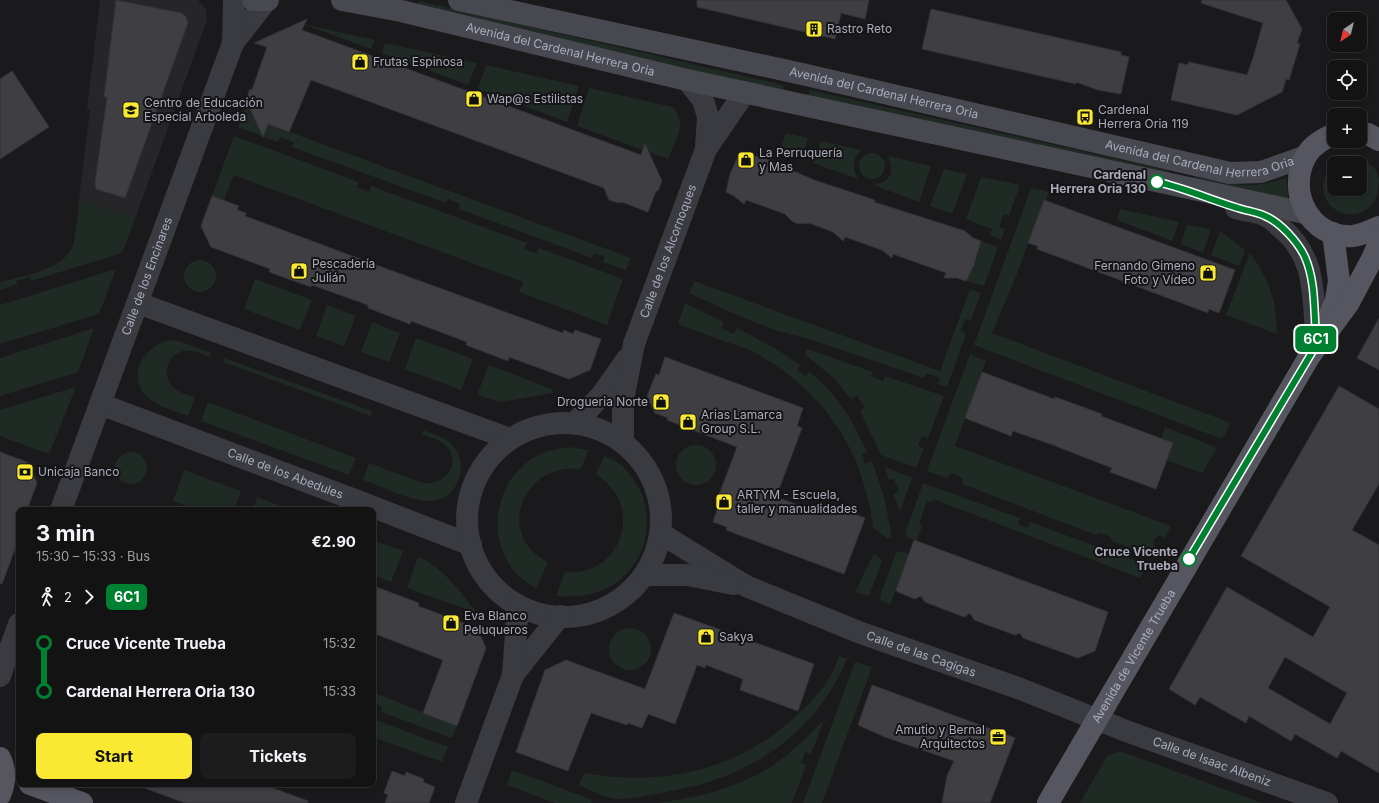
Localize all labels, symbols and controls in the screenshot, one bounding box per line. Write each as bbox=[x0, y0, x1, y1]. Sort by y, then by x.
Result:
north arrow bbox=[1327, 12, 1367, 52]
map controls bbox=[1327, 12, 1367, 196]
street label: Avenida del Cardenal Herrera Oria bbox=[465, 19, 656, 79]
building icon: Rastro Reto bbox=[804, 19, 824, 39]
place label: Rastro Reto bbox=[827, 21, 892, 36]
shop icon: Frutas Espinosa bbox=[350, 52, 370, 72]
place label: Frutas Espinosa bbox=[373, 54, 463, 69]
button: locate bbox=[1327, 60, 1367, 100]
street label: Avenida del Cardenal Herrera Oria bbox=[788, 64, 980, 122]
shop icon: Wap@s Estilistas bbox=[464, 89, 484, 109]
place label: Wap@s Estilistas bbox=[487, 91, 583, 106]
place label: Centro de Educación Especial Arboleda bbox=[144, 95, 263, 124]
school or university icon: Centro de Educación Especial Arboleda bbox=[121, 100, 141, 120]
place label: Cardenal Herrera Oria 119 bbox=[1098, 102, 1189, 131]
bus stop icon: Cardenal Herrera Oria 119 bbox=[1075, 107, 1095, 127]
button: + bbox=[1327, 108, 1367, 148]
street label: Avenida del Cardenal Herrera Oria bbox=[1104, 136, 1296, 181]
place label: La Perruquería y Mas bbox=[759, 145, 843, 174]
shop icon: La Perruquería y Mas bbox=[736, 150, 756, 170]
button: − bbox=[1327, 156, 1367, 196]
place label: Cardenal Herrera Oria 130 bbox=[1050, 167, 1146, 196]
marker: Cardenal Herrera Oria 130 bbox=[1149, 174, 1165, 190]
street label: Calle de los Alcornoques bbox=[636, 182, 699, 320]
street label: Calle de los Encinares bbox=[118, 215, 175, 337]
place label: Pescadería Julián bbox=[312, 256, 375, 285]
place label: Fernando Gimeno Foto y Vídeo bbox=[1094, 258, 1195, 287]
shop icon: Pescadería Julián bbox=[289, 261, 309, 281]
shop icon: Fernando Gimeno Foto y Vídeo bbox=[1198, 263, 1218, 283]
line badge: 6C1 bbox=[1293, 326, 1339, 352]
text: 6C1 bbox=[1303, 330, 1329, 347]
shop icon: Drogueria Norte bbox=[651, 392, 671, 412]
place label: Drogueria Norte bbox=[557, 394, 648, 409]
place label: Arias Lamarca Group S.L. bbox=[701, 407, 782, 436]
shop icon: Arias Lamarca Group S.L. bbox=[678, 412, 698, 432]
street label: Calle de los Abedules bbox=[225, 445, 346, 502]
bank icon: Unicaja Banco bbox=[15, 462, 35, 482]
place label: Unicaja Banco bbox=[38, 464, 119, 479]
place label: ARTYM - Escuela, taller y manualidades bbox=[737, 487, 857, 516]
shop icon: ARTYM - Escuela, taller y manualidades bbox=[714, 492, 734, 512]
text: 3 min bbox=[36, 520, 95, 546]
text: €2.90 bbox=[312, 532, 356, 551]
place label: Cruce Vicente Trueba bbox=[1094, 544, 1178, 573]
text: 15:30 – 15:33 · Bus bbox=[36, 548, 150, 564]
marker: Cruce Vicente Trueba bbox=[1181, 551, 1197, 567]
icon: walk bbox=[36, 586, 58, 608]
icon: forward bbox=[78, 586, 100, 608]
street label: Avenida de Vicente Trueba bbox=[1088, 586, 1178, 726]
text: 6C1 bbox=[114, 588, 139, 605]
text: 2 bbox=[64, 589, 72, 605]
place label: Eva Blanco Peluqueros bbox=[464, 608, 528, 637]
shop icon: Eva Blanco Peluqueros bbox=[441, 613, 461, 633]
shop icon: Sakya bbox=[696, 627, 716, 647]
street label: Calle de las Cagigas bbox=[865, 628, 978, 680]
place label: Sakya bbox=[719, 629, 753, 644]
text: Cruce Vicente Trueba bbox=[66, 634, 226, 653]
text: 15:32 bbox=[323, 635, 356, 651]
text: Cardenal Herrera Oria 130 bbox=[66, 682, 255, 701]
text: 15:33 bbox=[323, 683, 356, 699]
place label: Amutio y Bernal Arquitectos bbox=[895, 722, 985, 751]
office icon: Amutio y Bernal Arquitectos bbox=[988, 727, 1008, 747]
button: Start bbox=[36, 733, 192, 779]
button: Tickets bbox=[200, 733, 356, 779]
street label: Calle de Isaac Albeniz bbox=[1151, 733, 1273, 789]

